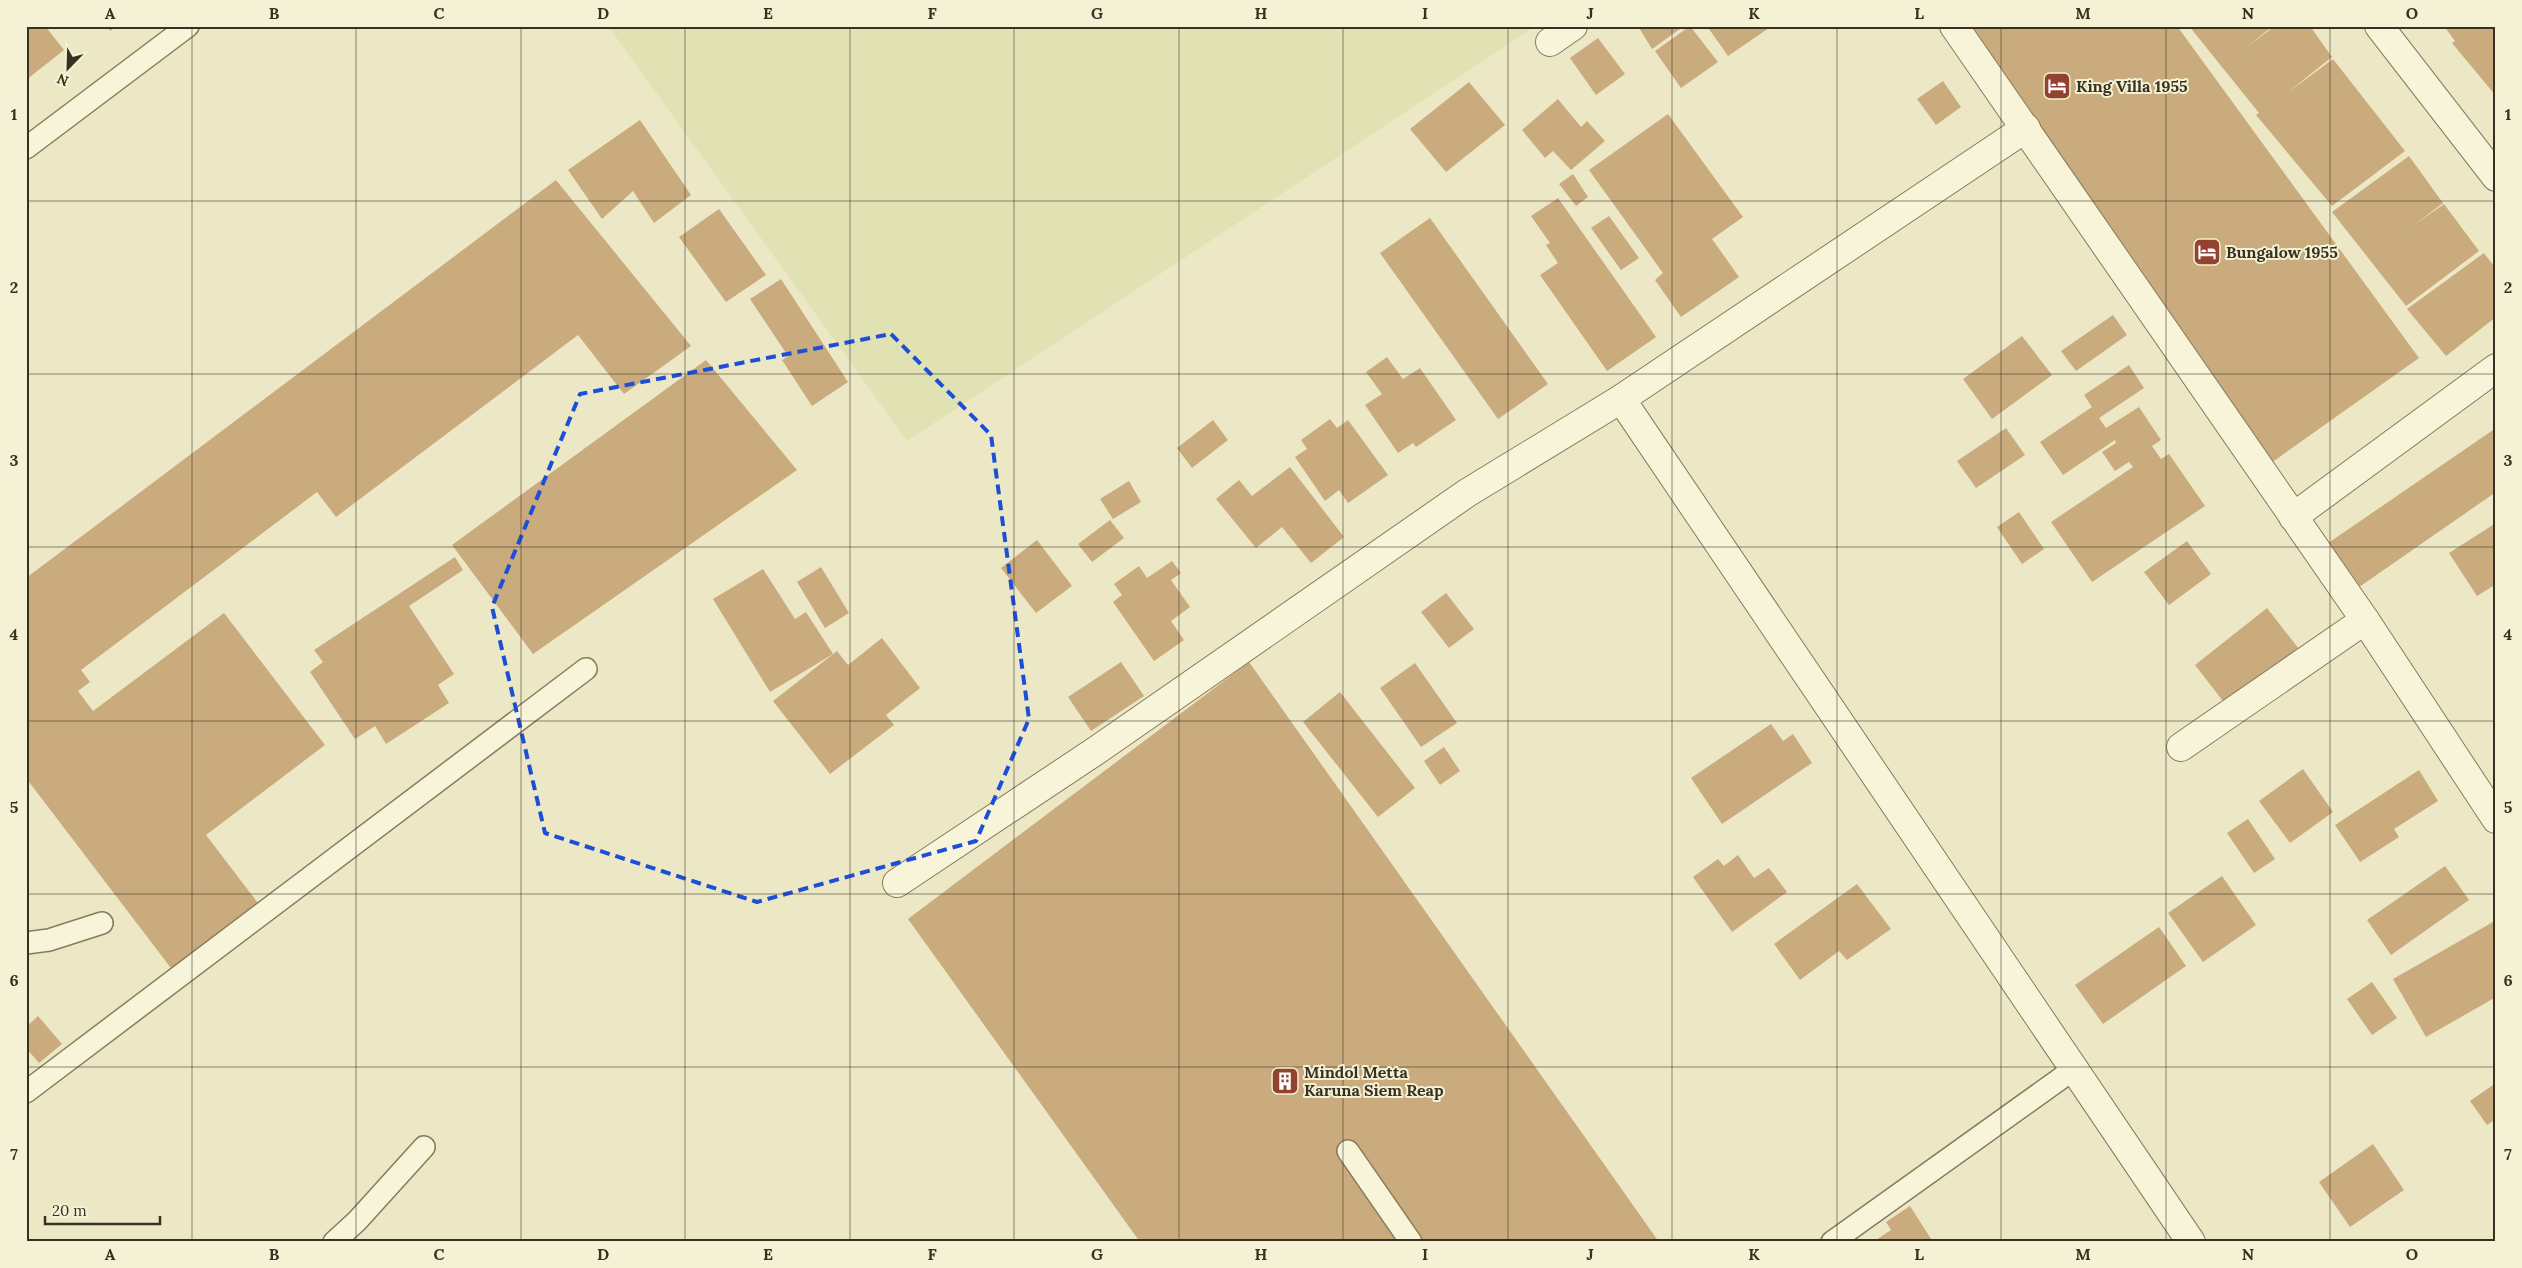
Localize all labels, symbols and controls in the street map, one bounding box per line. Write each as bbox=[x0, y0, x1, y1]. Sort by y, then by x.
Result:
text: A bbox=[105, 3, 116, 23]
text: B bbox=[269, 3, 280, 23]
text: C bbox=[433, 3, 445, 23]
text: D bbox=[597, 3, 609, 23]
text: E bbox=[763, 3, 773, 23]
text: F bbox=[927, 3, 937, 23]
text: G bbox=[1091, 3, 1103, 23]
text: H bbox=[1255, 3, 1268, 23]
text: I bbox=[1422, 3, 1428, 23]
text: J bbox=[1586, 3, 1594, 23]
text: K bbox=[1748, 3, 1760, 23]
text: L bbox=[1914, 3, 1924, 23]
text: M bbox=[2075, 3, 2091, 23]
text: N bbox=[2242, 3, 2254, 23]
text: O bbox=[2406, 3, 2418, 23]
north arrow bbox=[42, 42, 92, 92]
text: N bbox=[54, 69, 71, 90]
hotel icon: King Villa 1955 bbox=[2042, 71, 2072, 101]
place label: King Villa 1955 bbox=[2076, 76, 2188, 96]
text: 1 bbox=[11, 104, 17, 124]
text: 1 bbox=[2505, 104, 2511, 124]
hotel icon: Bungalow 1955 bbox=[2192, 237, 2222, 267]
place label: Bungalow 1955 bbox=[2226, 242, 2338, 262]
text: 2 bbox=[10, 277, 18, 297]
text: 2 bbox=[2504, 277, 2512, 297]
text: 3 bbox=[10, 450, 19, 470]
text: 3 bbox=[2504, 450, 2513, 470]
text: 4 bbox=[10, 624, 19, 644]
text: 4 bbox=[2504, 624, 2513, 644]
text: 5 bbox=[10, 797, 19, 817]
text: 5 bbox=[2504, 797, 2513, 817]
text: 6 bbox=[9, 970, 19, 990]
text: 6 bbox=[2503, 970, 2513, 990]
place label: Mindol Metta Karuna Siem Reap bbox=[1304, 1062, 1444, 1100]
building icon: Mindol Metta Karuna Siem Reap bbox=[1270, 1066, 1300, 1096]
text: 7 bbox=[10, 1144, 18, 1164]
text: 7 bbox=[2504, 1144, 2512, 1164]
scale bar bbox=[45, 1193, 160, 1225]
text: 20 m bbox=[52, 1201, 87, 1220]
text: A bbox=[105, 1244, 116, 1264]
text: B bbox=[269, 1244, 280, 1264]
text: C bbox=[433, 1244, 445, 1264]
text: D bbox=[597, 1244, 609, 1264]
text: E bbox=[763, 1244, 773, 1264]
text: F bbox=[927, 1244, 937, 1264]
text: G bbox=[1091, 1244, 1103, 1264]
text: H bbox=[1255, 1244, 1268, 1264]
text: I bbox=[1422, 1244, 1428, 1264]
text: J bbox=[1586, 1244, 1594, 1264]
text: K bbox=[1748, 1244, 1760, 1264]
text: L bbox=[1914, 1244, 1924, 1264]
text: M bbox=[2075, 1244, 2091, 1264]
text: N bbox=[2242, 1244, 2254, 1264]
text: O bbox=[2406, 1244, 2418, 1264]

